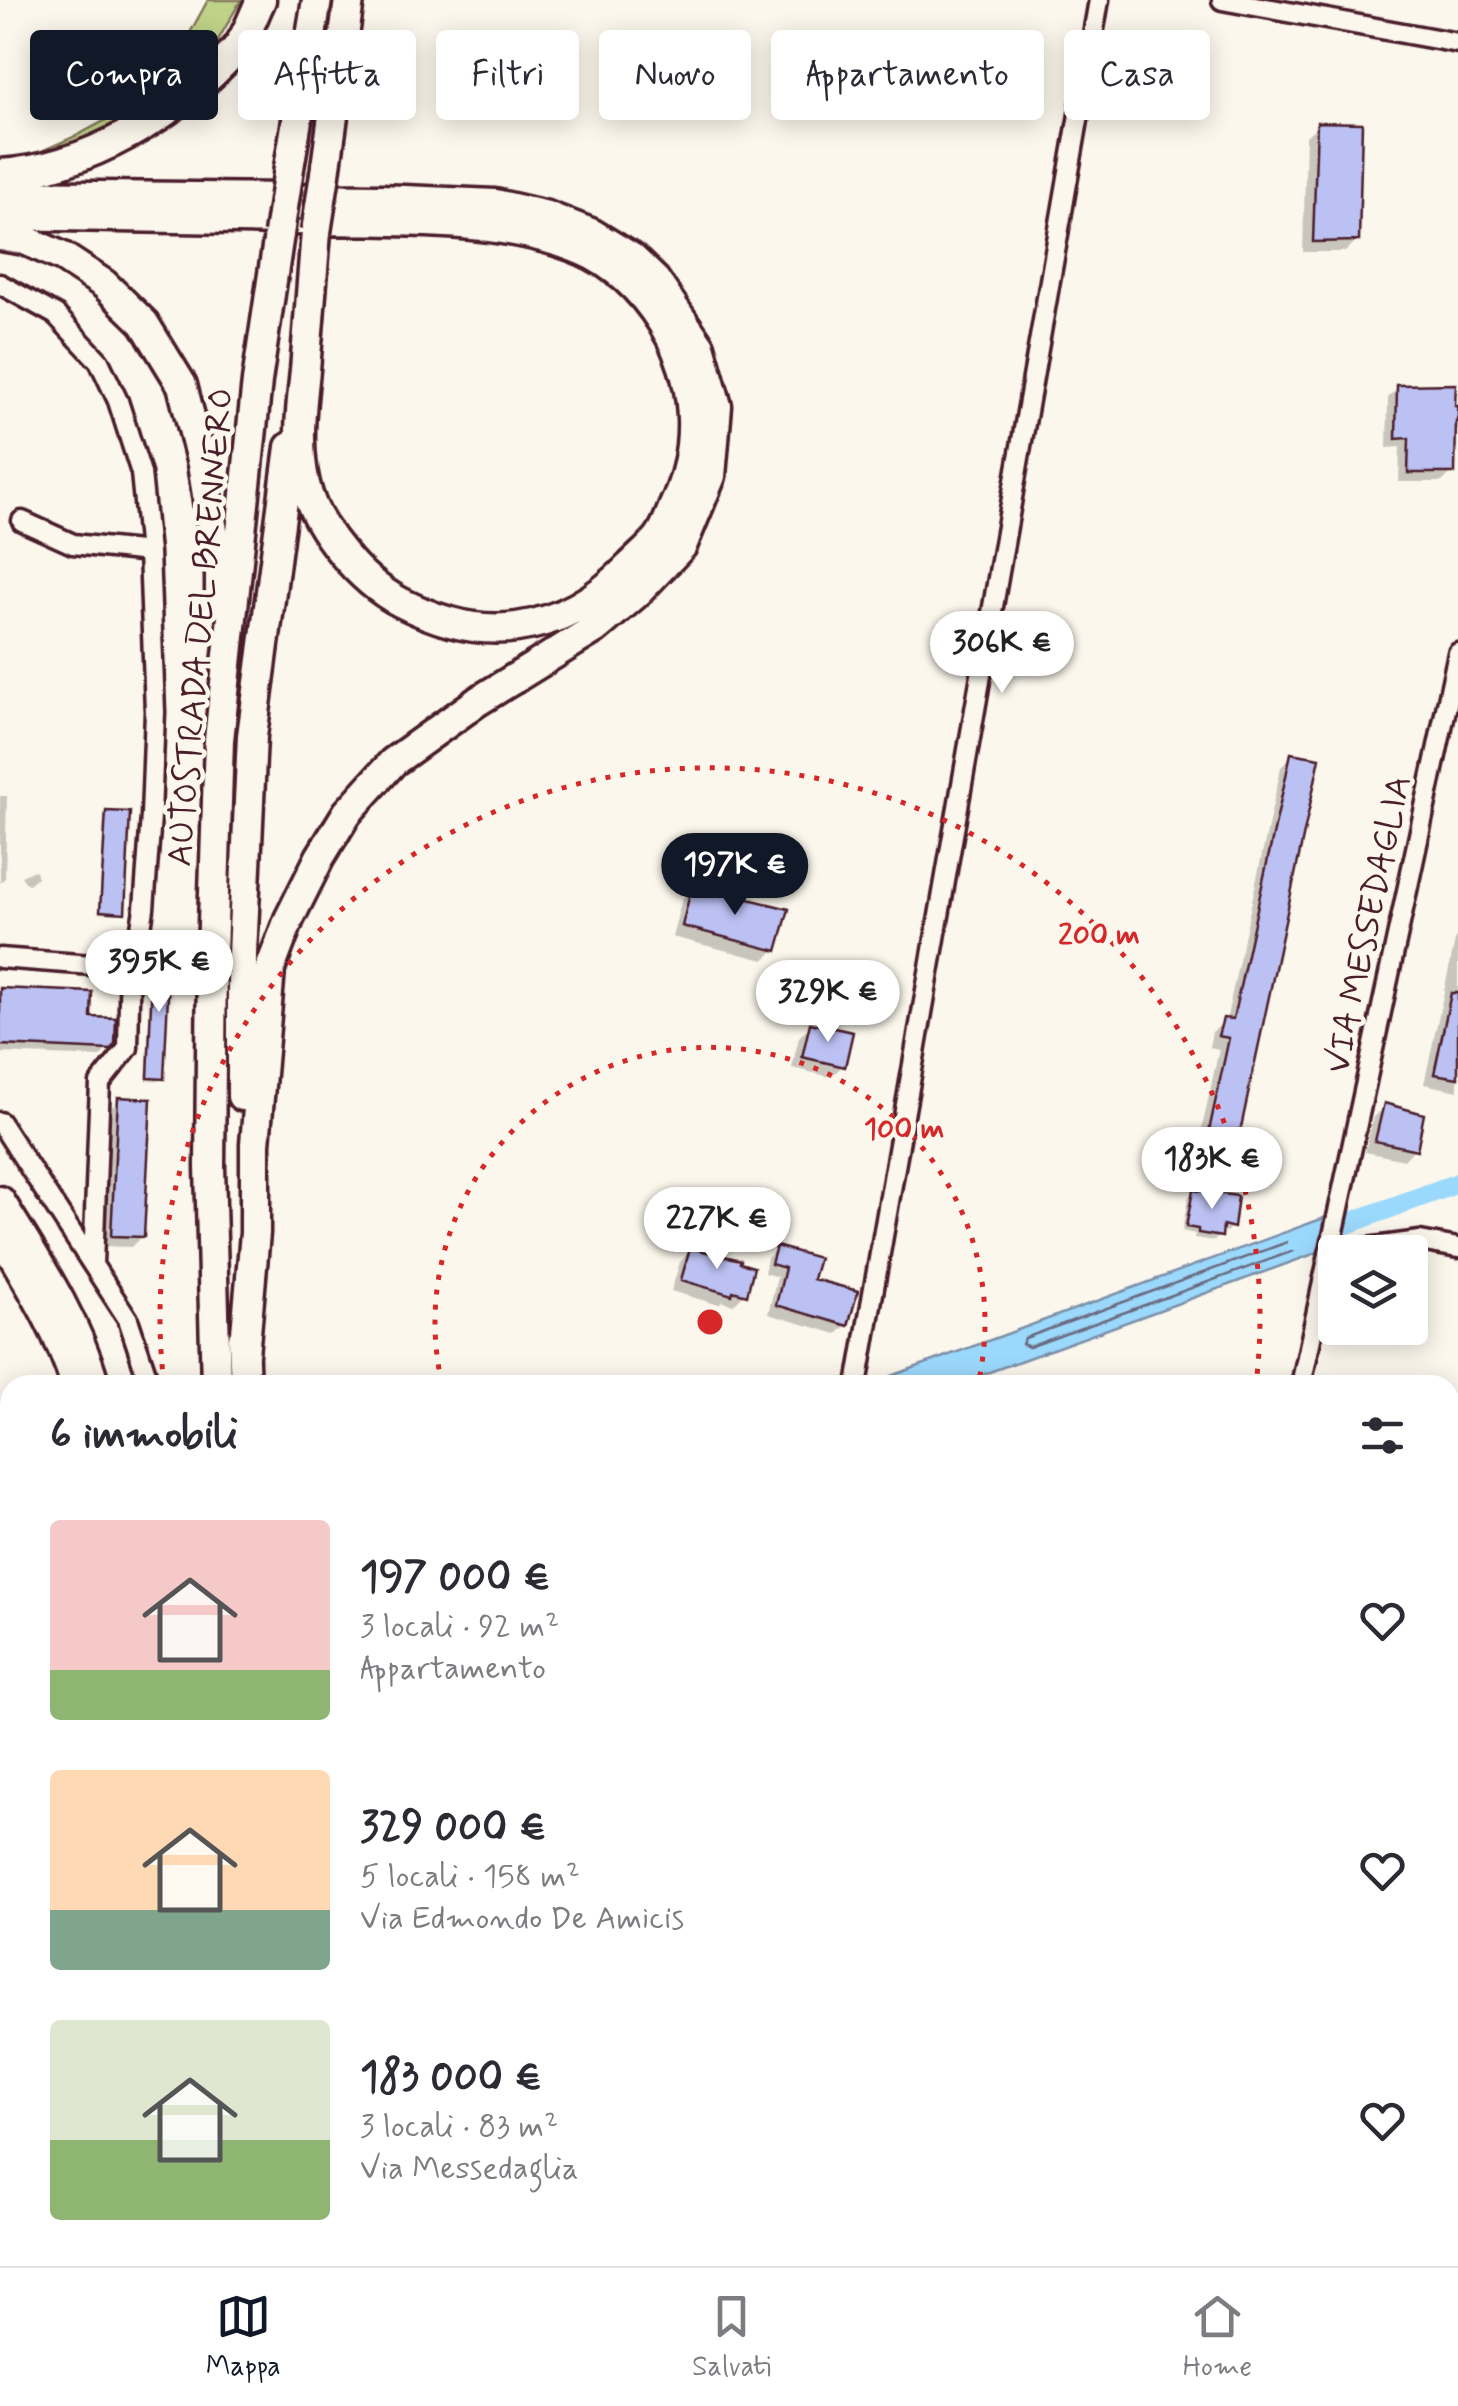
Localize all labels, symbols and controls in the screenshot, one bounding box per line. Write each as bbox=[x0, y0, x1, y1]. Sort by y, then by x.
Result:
chip: Compra bbox=[30, 30, 218, 120]
chip: Affitta bbox=[238, 30, 416, 120]
chip: Filtri bbox=[436, 30, 579, 120]
chip: Nuovo bbox=[599, 30, 751, 120]
chip: Appartamento bbox=[771, 30, 1044, 120]
chip: Casa bbox=[1064, 30, 1210, 120]
street label: AUTOSTRADA DEL BRENNERO bbox=[157, 386, 245, 868]
pin: 306K € bbox=[921, 611, 1083, 696]
text: 306K € bbox=[952, 622, 1052, 664]
street label: VIA MESSEDAGLIA bbox=[1315, 771, 1423, 1078]
pin: 197K € bbox=[654, 833, 816, 918]
text: 197K € bbox=[683, 844, 787, 886]
text: 200 m bbox=[1058, 916, 1140, 955]
pin: 395K € bbox=[78, 930, 240, 1015]
text: 395K € bbox=[107, 941, 211, 983]
pin: 329K € bbox=[747, 960, 909, 1045]
text: 329K € bbox=[778, 971, 878, 1013]
text: 100 m bbox=[864, 1110, 944, 1149]
pin: 183K € bbox=[1131, 1127, 1293, 1212]
text: 183K € bbox=[1163, 1138, 1261, 1180]
pin: 227K € bbox=[636, 1187, 798, 1272]
text: 227K € bbox=[666, 1198, 768, 1240]
map controls bbox=[1318, 1235, 1428, 1345]
button: layers bbox=[1318, 1235, 1428, 1345]
centre of rings bbox=[692, 1304, 728, 1340]
text: 6 immobili bbox=[50, 1408, 238, 1463]
icon: filters bbox=[1355, 1408, 1410, 1463]
text: 197 000 € bbox=[360, 1551, 550, 1606]
icon: home bbox=[130, 1560, 250, 1680]
icon: heart bbox=[1355, 1593, 1410, 1648]
text: 3 locali · 92 m² bbox=[360, 1606, 559, 1648]
text: Appartamento bbox=[360, 1648, 546, 1690]
text: 329 000 € bbox=[360, 1801, 546, 1856]
icon: home bbox=[130, 1810, 250, 1930]
icon: heart bbox=[1355, 1843, 1410, 1898]
text: 5 locali · 158 m² bbox=[360, 1856, 580, 1898]
text: Via Edmondo De Amicis bbox=[360, 1898, 684, 1940]
text: 183 000 € bbox=[360, 2051, 542, 2106]
icon: home bbox=[130, 2060, 250, 2180]
icon: heart bbox=[1355, 2093, 1410, 2148]
text: 3 locali · 83 m² bbox=[360, 2106, 558, 2148]
text: Via Messedaglia bbox=[360, 2148, 578, 2190]
tab: Mappa bbox=[206, 2289, 281, 2386]
tab: Salvati bbox=[692, 2289, 771, 2386]
tab: Home bbox=[1183, 2289, 1252, 2386]

